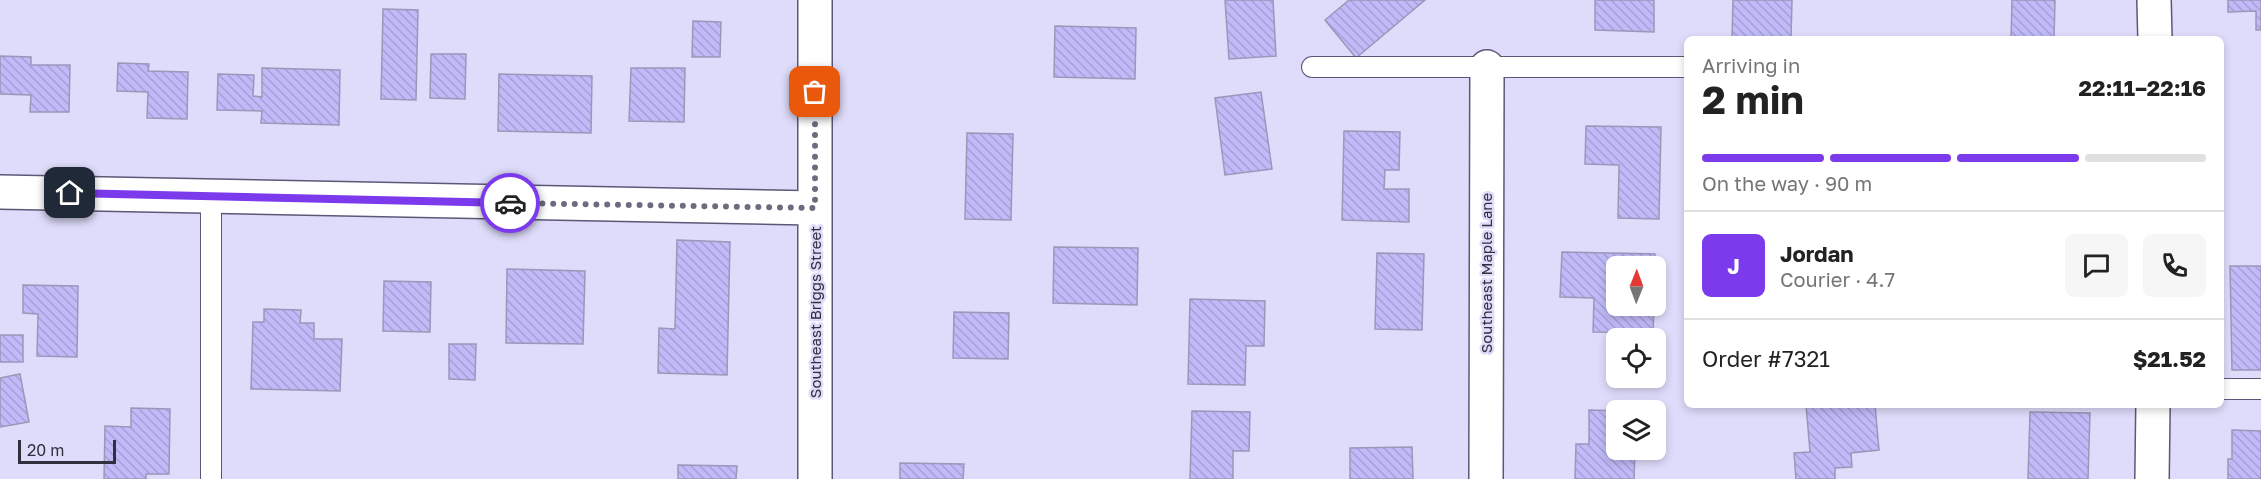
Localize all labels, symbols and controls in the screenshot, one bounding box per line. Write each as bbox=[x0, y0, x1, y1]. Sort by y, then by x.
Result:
text: Arriving in bbox=[1702, 53, 1800, 77]
pin bbox=[789, 66, 840, 117]
text: 22:11–22:16 bbox=[2079, 74, 2206, 101]
icon: bag bbox=[798, 75, 831, 108]
text: 2 min bbox=[1702, 76, 1804, 123]
pin bbox=[44, 167, 95, 218]
text: On the way · 90 m bbox=[1702, 171, 1872, 195]
courier bbox=[480, 173, 540, 233]
icon: home bbox=[53, 176, 86, 209]
icon: car bbox=[494, 187, 527, 220]
street label: Southeast Maple Lane bbox=[1477, 192, 1495, 353]
street label: Southeast Briggs Street bbox=[806, 226, 824, 398]
button: chat bbox=[2065, 234, 2128, 297]
button: phone bbox=[2143, 234, 2206, 297]
text: Jordan bbox=[1780, 240, 1854, 267]
text: J bbox=[1727, 252, 1740, 279]
north arrow bbox=[1606, 256, 1666, 316]
map controls bbox=[1606, 256, 1666, 460]
text: Courier · 4.7 bbox=[1780, 267, 1895, 291]
button: locate bbox=[1606, 328, 1666, 388]
text: Order #7321 bbox=[1702, 345, 1830, 372]
text: $21.52 bbox=[2133, 345, 2206, 372]
button: layers bbox=[1606, 400, 1666, 460]
scale bar bbox=[18, 437, 116, 464]
text: 20 m bbox=[27, 440, 64, 460]

